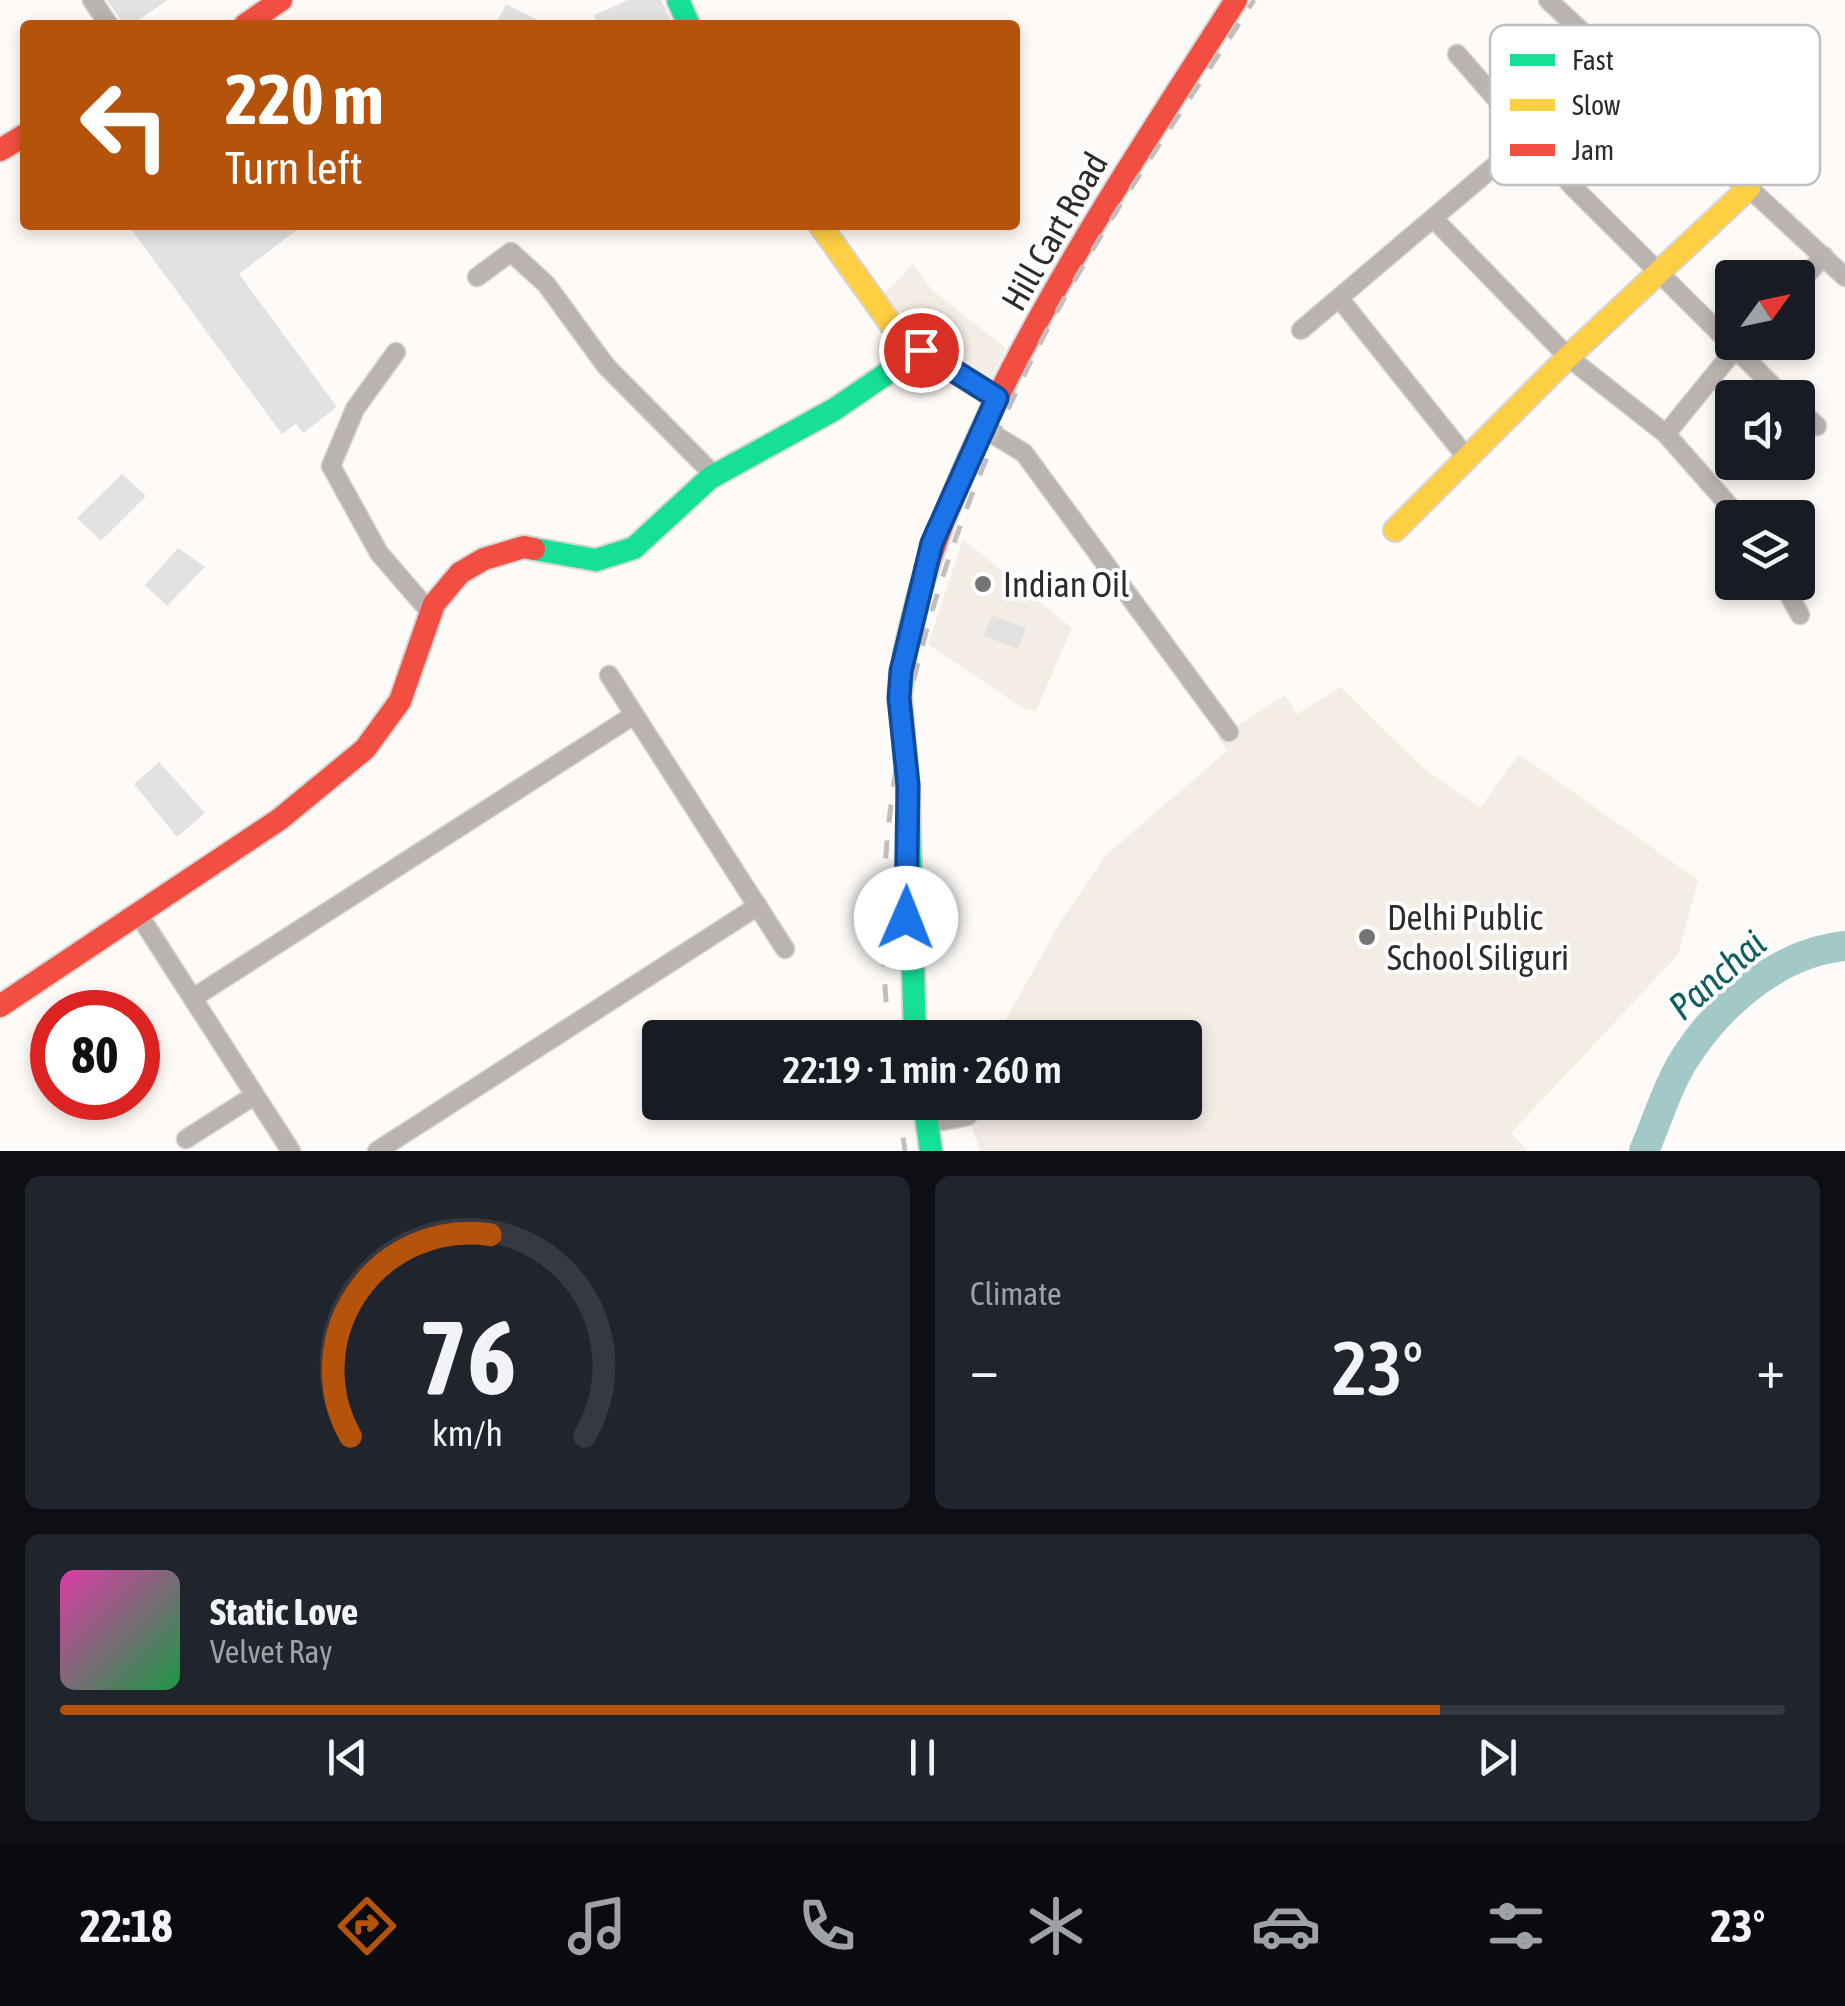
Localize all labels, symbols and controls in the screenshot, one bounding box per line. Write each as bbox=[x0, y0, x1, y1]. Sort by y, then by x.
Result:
legend bbox=[1490, 25, 1820, 185]
text: Fast bbox=[1572, 44, 1614, 76]
text: 220 m bbox=[225, 59, 384, 139]
icon: left bbox=[60, 60, 190, 190]
text: Slow bbox=[1572, 89, 1621, 121]
text: Jam bbox=[1572, 134, 1614, 166]
text: Turn left bbox=[225, 142, 363, 194]
street label: Hill Cart Road bbox=[993, 145, 1115, 317]
north arrow bbox=[1715, 260, 1815, 360]
map controls bbox=[1715, 260, 1815, 600]
pin bbox=[879, 308, 964, 393]
icon: arrive bbox=[894, 323, 949, 378]
button: sound bbox=[1715, 380, 1815, 480]
button: layers bbox=[1715, 500, 1815, 600]
place label: Indian Oil bbox=[1003, 564, 1129, 604]
marker: Indian Oil bbox=[972, 573, 994, 595]
position arrow bbox=[854, 866, 958, 970]
place label: Delhi Public School Siliguri bbox=[1387, 897, 1569, 977]
water label: Panchai bbox=[1660, 922, 1774, 1028]
marker: Delhi Public School Siliguri bbox=[1356, 926, 1378, 948]
speed limit sign: 80 bbox=[30, 990, 160, 1120]
text: 22:19 · 1 min · 260 m bbox=[782, 1048, 1062, 1091]
text: Climate bbox=[970, 1275, 1062, 1312]
text: 76 bbox=[419, 1297, 516, 1416]
text: 23° bbox=[1332, 1325, 1423, 1411]
text: − bbox=[970, 1337, 999, 1400]
text: + bbox=[1756, 1337, 1785, 1400]
text: km/h bbox=[432, 1413, 503, 1454]
text: Static Love bbox=[210, 1590, 358, 1633]
text: Velvet Ray bbox=[210, 1633, 332, 1670]
icon: previous bbox=[320, 1730, 375, 1785]
icon: pause bbox=[895, 1730, 950, 1785]
icon: next bbox=[1470, 1730, 1525, 1785]
icon: directions bbox=[332, 1891, 402, 1961]
icon: music bbox=[562, 1891, 632, 1961]
icon: phone bbox=[792, 1891, 862, 1961]
icon: climate bbox=[1021, 1891, 1091, 1961]
icon: car bbox=[1251, 1891, 1321, 1961]
icon: filters bbox=[1481, 1891, 1551, 1961]
text: 22:18 bbox=[80, 1900, 172, 1952]
text: 23° bbox=[1710, 1900, 1765, 1952]

